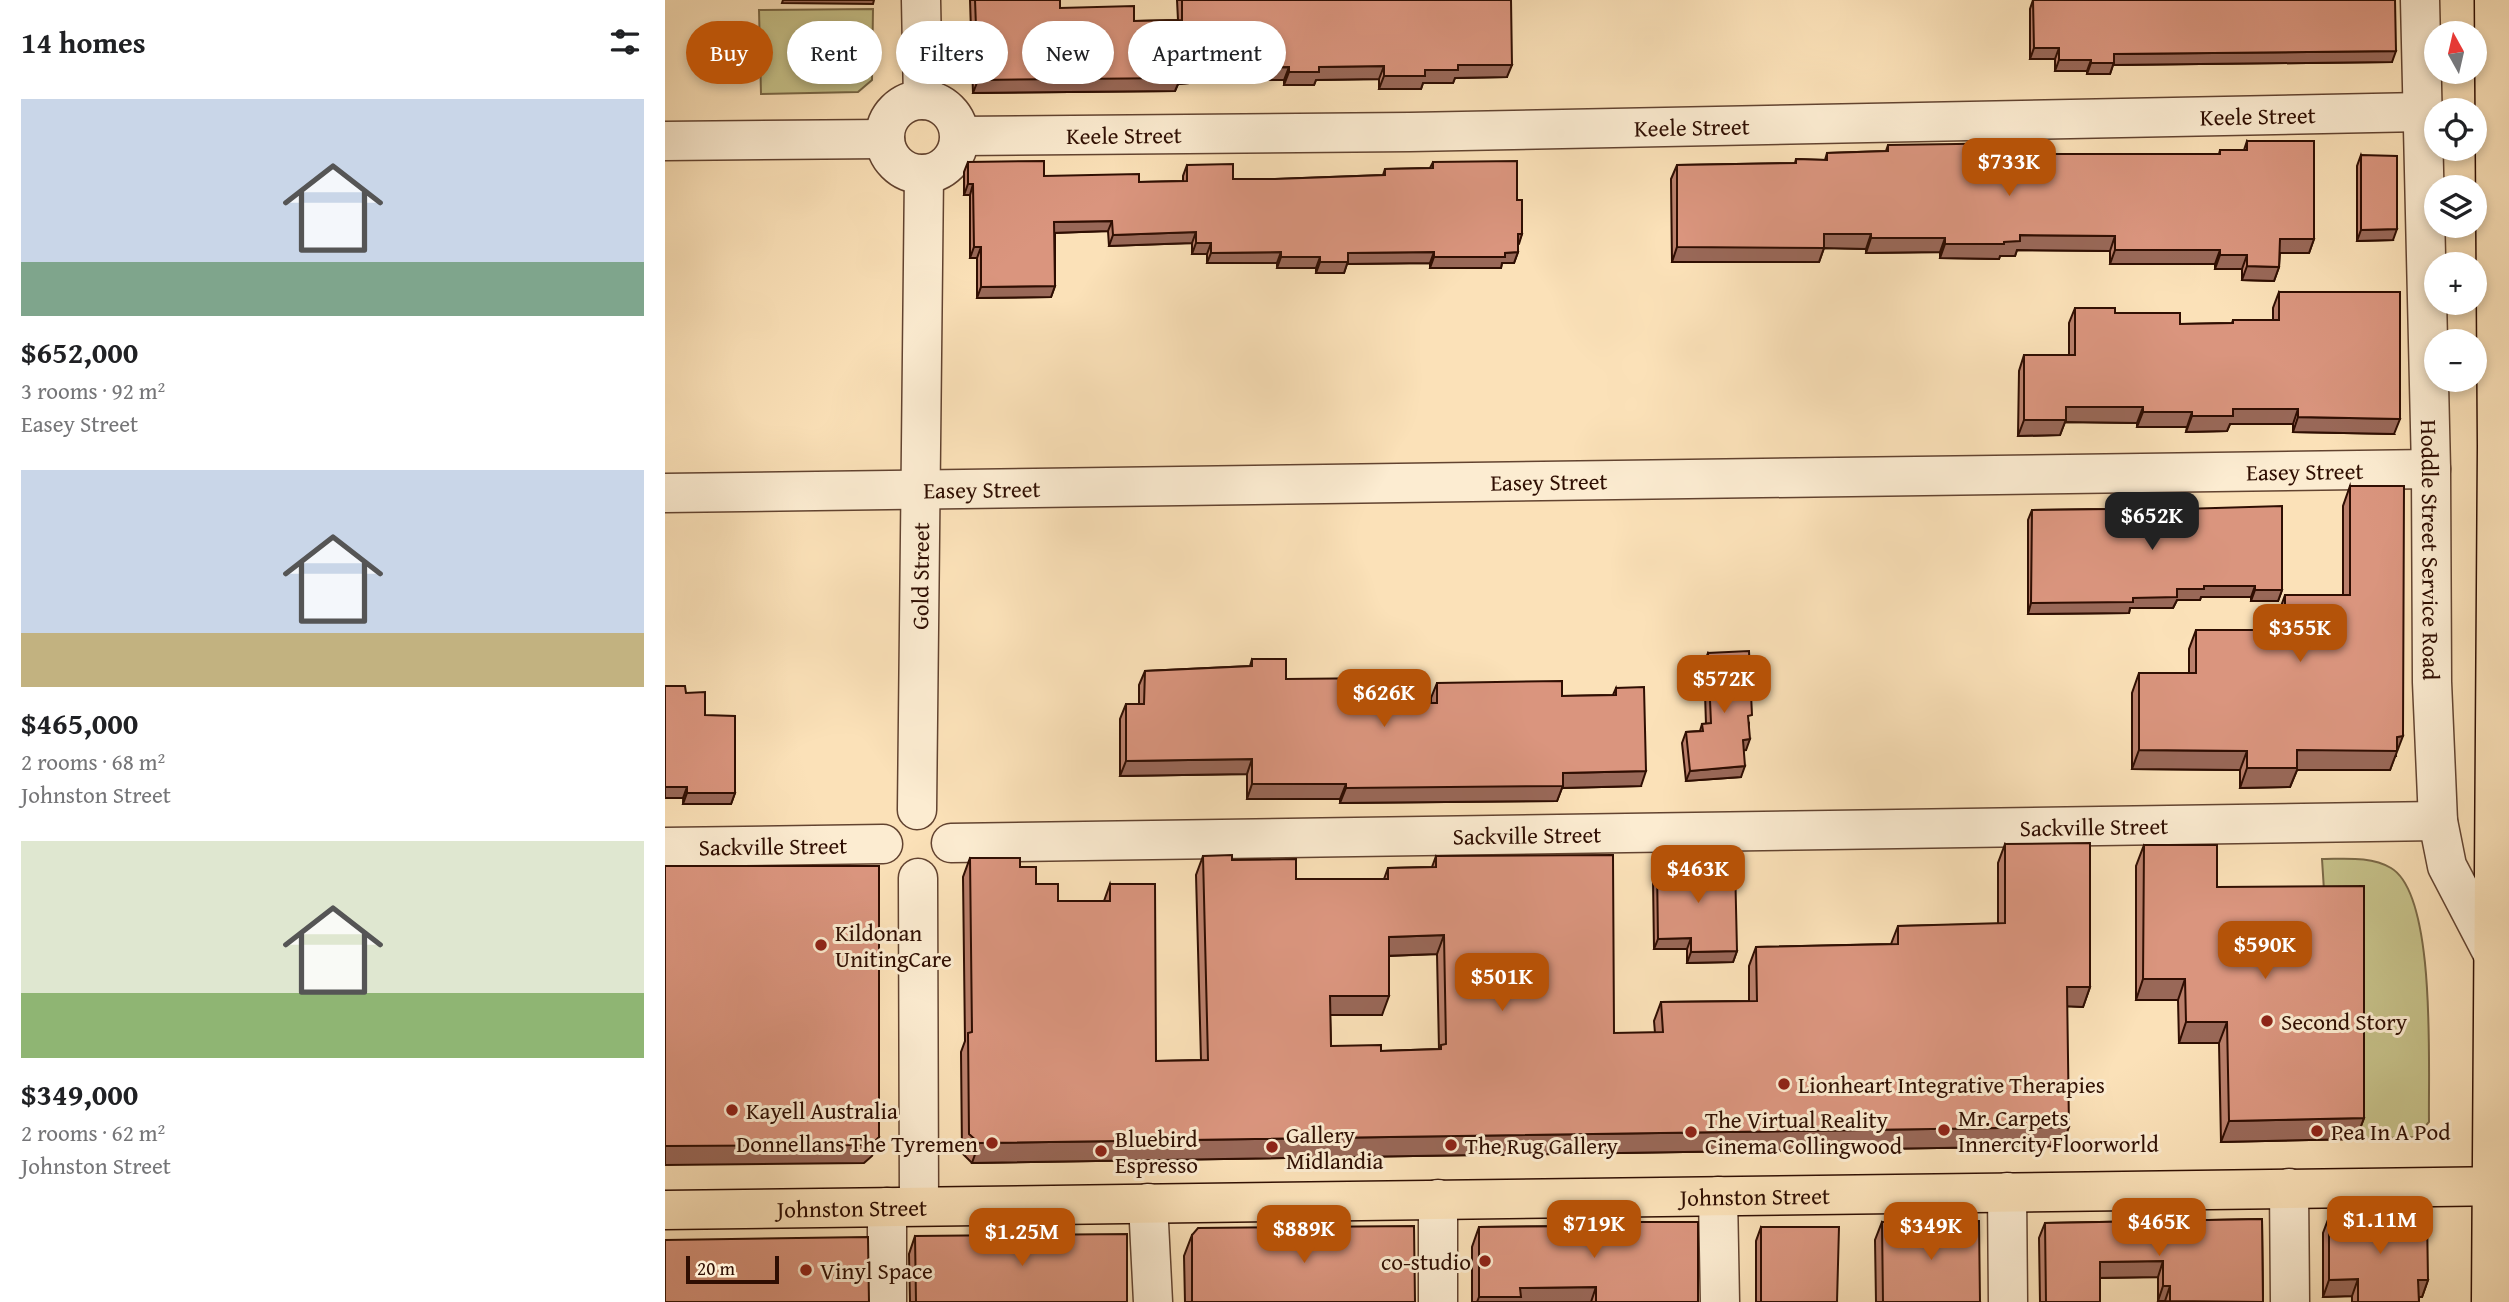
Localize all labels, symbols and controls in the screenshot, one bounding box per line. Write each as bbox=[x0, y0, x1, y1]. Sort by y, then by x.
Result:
text: 14 homes bbox=[21, 20, 146, 64]
chip: Buy bbox=[686, 21, 773, 84]
chip: Rent bbox=[787, 21, 882, 84]
chip: Filters bbox=[896, 21, 1008, 84]
chip: New bbox=[1022, 21, 1114, 84]
chip: Apartment bbox=[1128, 21, 1286, 84]
north arrow bbox=[2424, 21, 2487, 84]
map controls bbox=[2424, 21, 2487, 392]
icon: filters bbox=[606, 23, 644, 61]
street label: Keele Street bbox=[2200, 98, 2316, 133]
button: locate bbox=[2424, 98, 2487, 161]
street label: Keele Street bbox=[1634, 109, 1750, 144]
street label: Keele Street bbox=[1066, 118, 1182, 152]
pin: $733K bbox=[1960, 138, 2058, 198]
text: $733K bbox=[1978, 144, 2040, 177]
icon: home bbox=[270, 145, 396, 271]
button: layers bbox=[2424, 175, 2487, 238]
button: + bbox=[2424, 252, 2487, 315]
button: − bbox=[2424, 329, 2487, 392]
text: $652,000 bbox=[21, 330, 138, 374]
text: 3 rooms · 92 m² bbox=[21, 374, 165, 407]
text: Easey Street bbox=[21, 407, 138, 440]
street label: Hoddle Street Service Road bbox=[2413, 419, 2448, 681]
street label: Easey Street bbox=[2246, 453, 2364, 488]
street label: Easey Street bbox=[1490, 464, 1608, 498]
street label: Easey Street bbox=[923, 471, 1041, 506]
pin: $652K bbox=[2103, 492, 2201, 552]
text: $652K bbox=[2121, 498, 2183, 531]
icon: home bbox=[270, 516, 396, 642]
street label: Gold Street bbox=[902, 522, 937, 630]
pin: $355K bbox=[2251, 604, 2349, 664]
text: $355K bbox=[2269, 610, 2331, 643]
pin: $572K bbox=[1675, 656, 1773, 715]
text: $572K bbox=[1693, 661, 1755, 694]
pin: $626K bbox=[1335, 670, 1433, 729]
text: $626K bbox=[1353, 675, 1415, 708]
text: $465,000 bbox=[21, 701, 138, 745]
text: 2 rooms · 68 m² bbox=[21, 745, 165, 778]
text: Johnston Street bbox=[21, 778, 171, 811]
street label: Sackville Street bbox=[2019, 808, 2168, 844]
street label: Sackville Street bbox=[1452, 817, 1601, 852]
street label: Sackville Street bbox=[698, 828, 848, 863]
pin: $463K bbox=[1649, 846, 1747, 905]
text: $463K bbox=[1667, 851, 1729, 884]
icon: home bbox=[270, 887, 396, 1013]
place label: Kildonan UnitingCare bbox=[835, 916, 952, 975]
pin: $590K bbox=[2216, 922, 2314, 981]
text: $590K bbox=[2234, 927, 2296, 960]
marker: Kildonan UnitingCare bbox=[813, 937, 829, 953]
pin: $501K bbox=[1453, 954, 1551, 1013]
text: $501K bbox=[1471, 959, 1533, 992]
place label: Second Story bbox=[2281, 1005, 2408, 1038]
marker: Second Story bbox=[2259, 1013, 2275, 1029]
place label: Lionheart Integrative Therapies bbox=[1798, 1068, 2105, 1101]
text: $349,000 bbox=[21, 1072, 138, 1116]
marker: Lionheart Integrative Therapies bbox=[1776, 1076, 1792, 1092]
place label: Kayell Australia bbox=[746, 1094, 898, 1127]
place label: Mr. Carpets Innercity Floorworld bbox=[1958, 1101, 2159, 1160]
marker: Kayell Australia bbox=[724, 1102, 740, 1118]
place label: The Virtual Reality Cinema Collingwood bbox=[1705, 1103, 1903, 1162]
place label: Pea In A Pod bbox=[2331, 1115, 2451, 1148]
text: 2 rooms · 62 m² bbox=[21, 1116, 165, 1149]
place label: Gallery Midlandia bbox=[1286, 1118, 1384, 1177]
place label: Bluebird Espresso bbox=[1115, 1122, 1198, 1181]
marker: Mr. Carpets Innercity Floorworld bbox=[1936, 1122, 1952, 1138]
marker: Pea In A Pod bbox=[2309, 1123, 2325, 1139]
marker: The Virtual Reality Cinema Collingwood bbox=[1683, 1124, 1699, 1140]
place label: Donnellans The Tyremen bbox=[736, 1127, 978, 1160]
place label: The Rug Gallery bbox=[1465, 1129, 1618, 1162]
marker: Donnellans The Tyremen bbox=[984, 1135, 1000, 1151]
marker: The Rug Gallery bbox=[1443, 1137, 1459, 1153]
marker: Gallery Midlandia bbox=[1264, 1139, 1280, 1155]
marker: Bluebird Espresso bbox=[1093, 1143, 1109, 1159]
text: Johnston Street bbox=[21, 1149, 171, 1182]
street label: Johnston Street bbox=[1677, 1178, 1830, 1213]
street label: Johnston Street bbox=[774, 1190, 927, 1225]
pin: $1.11M bbox=[2323, 1196, 2437, 1256]
pin: $465K bbox=[2110, 1198, 2208, 1258]
pin: $719K bbox=[1545, 1200, 1643, 1260]
pin: $349K bbox=[1882, 1202, 1980, 1262]
text: $1.11M bbox=[2343, 1202, 2417, 1235]
text: $465K bbox=[2128, 1204, 2190, 1237]
pin: $889K bbox=[1255, 1206, 1353, 1265]
text: $719K bbox=[1563, 1206, 1625, 1239]
pin: $1.25M bbox=[965, 1208, 1079, 1268]
text: $349K bbox=[1900, 1208, 1962, 1241]
text: $889K bbox=[1273, 1211, 1335, 1244]
text: $1.25M bbox=[985, 1214, 1059, 1247]
place label: co-studio bbox=[1381, 1245, 1471, 1278]
scale bar bbox=[686, 1253, 779, 1285]
marker: co-studio bbox=[1477, 1253, 1493, 1269]
text: 20 m bbox=[697, 1254, 735, 1282]
place label: Vinyl Space bbox=[820, 1254, 933, 1287]
marker: Vinyl Space bbox=[798, 1262, 814, 1278]

